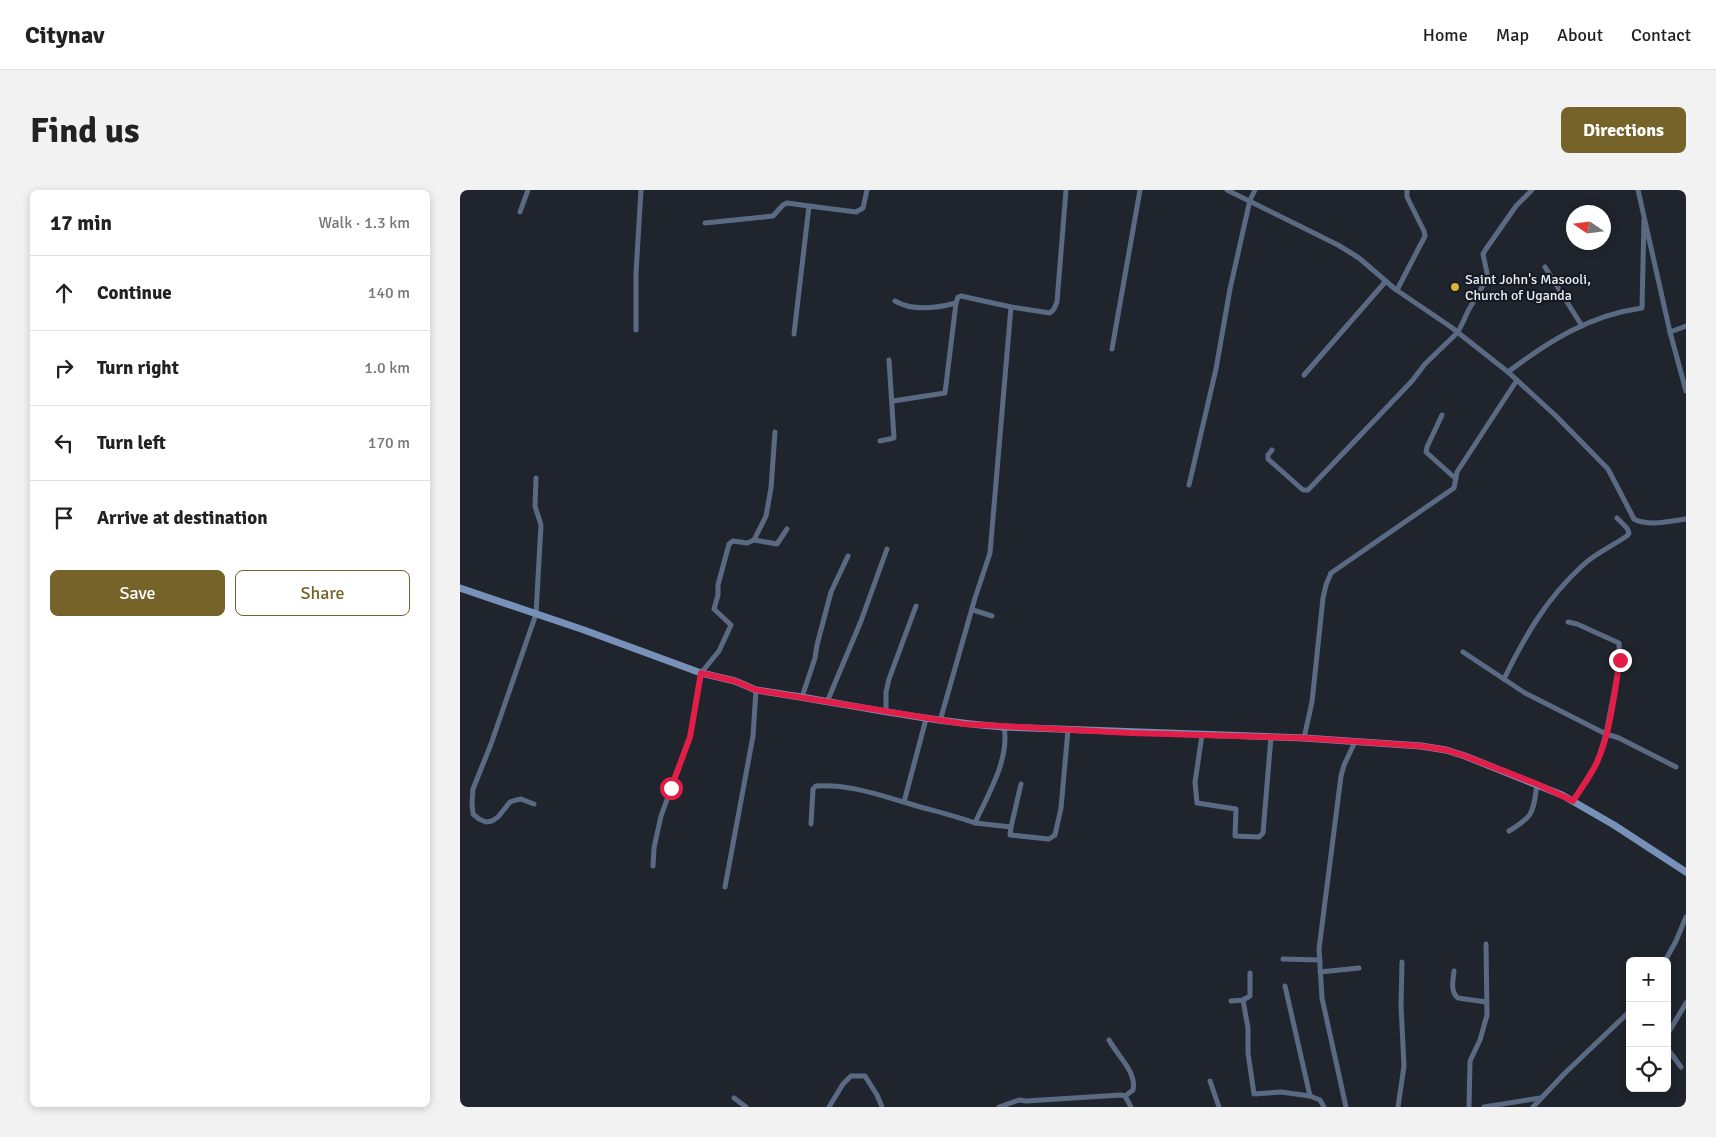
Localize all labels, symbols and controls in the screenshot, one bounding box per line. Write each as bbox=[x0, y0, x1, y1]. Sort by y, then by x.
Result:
text: Citynav bbox=[25, 20, 104, 50]
text: Home bbox=[1423, 24, 1468, 46]
text: Map bbox=[1496, 24, 1529, 46]
text: About bbox=[1557, 24, 1603, 46]
text: Contact bbox=[1631, 24, 1691, 46]
button: Directions bbox=[1561, 107, 1686, 153]
text: Find us bbox=[30, 109, 140, 152]
north arrow bbox=[1566, 205, 1611, 250]
text: 17 min bbox=[50, 210, 112, 236]
text: Walk · 1.3 km bbox=[318, 213, 410, 233]
place label: Saint John's Masooli, Church of Uganda bbox=[1465, 271, 1591, 304]
icon: ahead bbox=[50, 279, 78, 307]
text: Continue bbox=[97, 281, 172, 305]
marker: Saint John's Masooli, Church of Uganda bbox=[1449, 281, 1461, 293]
text: 140 m bbox=[368, 283, 410, 303]
icon: right bbox=[50, 354, 78, 382]
text: Turn right bbox=[97, 356, 179, 380]
text: 1.0 km bbox=[364, 358, 410, 378]
icon: left bbox=[50, 429, 78, 457]
text: Turn left bbox=[97, 431, 166, 455]
text: 170 m bbox=[368, 433, 410, 453]
icon: arrive bbox=[50, 504, 78, 532]
text: Arrive at destination bbox=[97, 506, 268, 530]
button: Save bbox=[50, 570, 225, 616]
button: Share bbox=[235, 570, 410, 616]
route end bbox=[1609, 649, 1632, 672]
route start bbox=[660, 777, 683, 800]
map controls bbox=[1626, 957, 1671, 1092]
button: + bbox=[1626, 957, 1671, 1002]
button: − bbox=[1626, 1002, 1671, 1047]
button: locate bbox=[1626, 1047, 1671, 1092]

